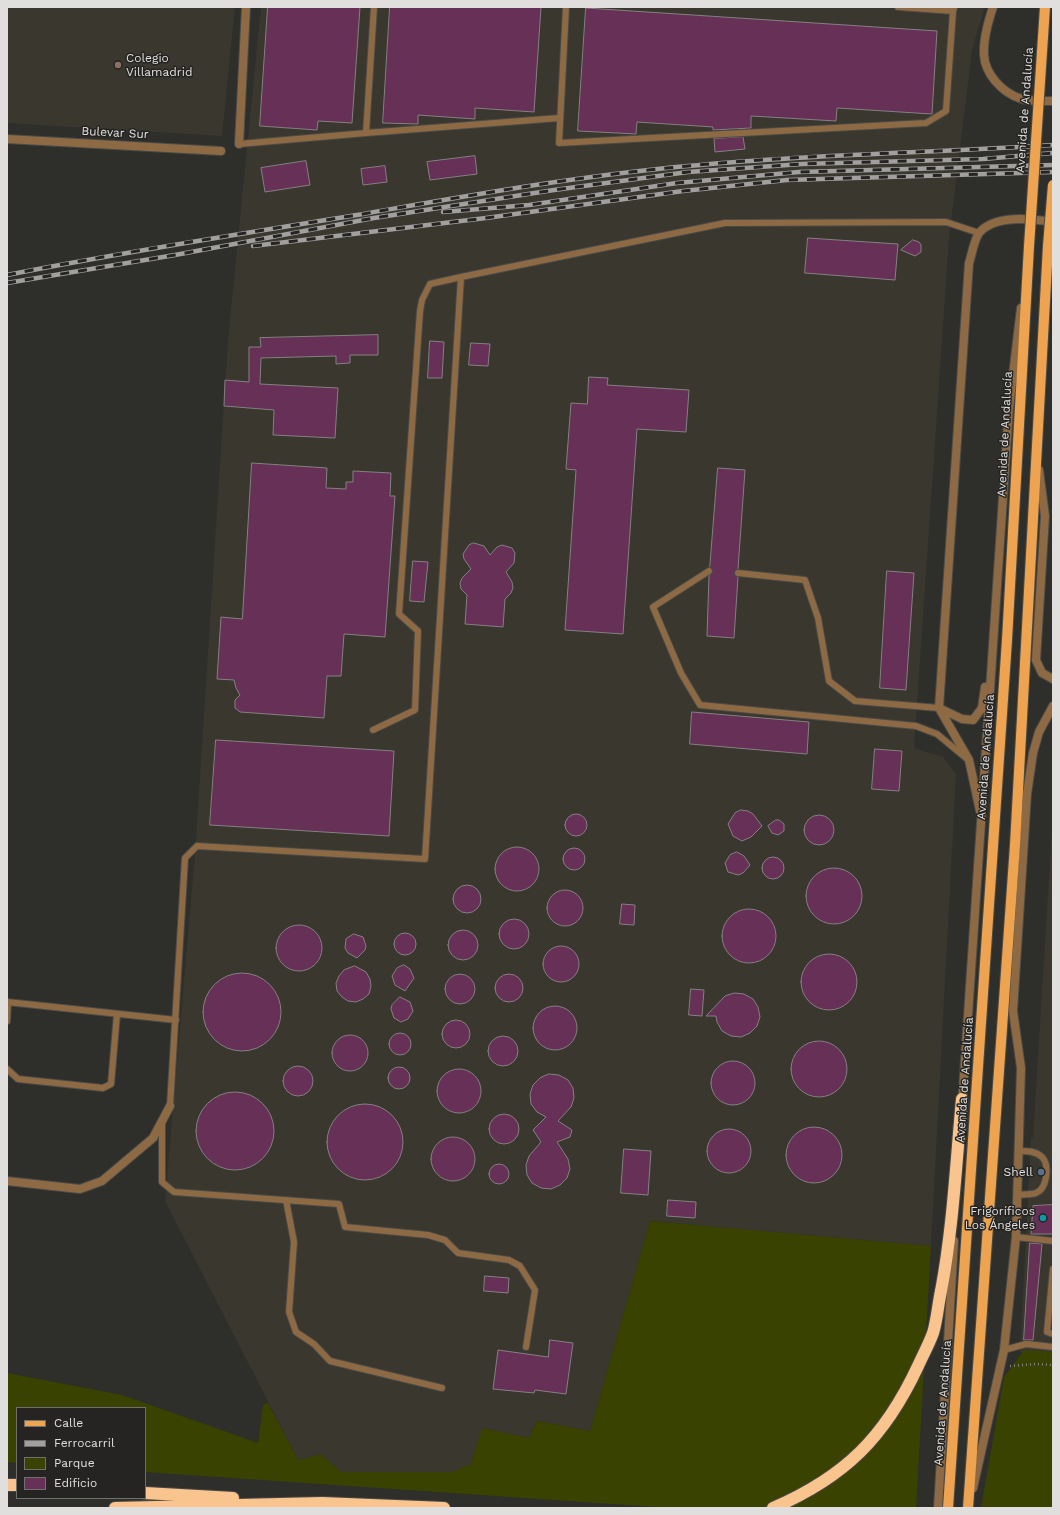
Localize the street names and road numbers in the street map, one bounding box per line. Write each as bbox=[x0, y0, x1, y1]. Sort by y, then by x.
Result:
street label: Avenida de Andalucía bbox=[1013, 47, 1037, 173]
street label: Bulevar Sur bbox=[81, 124, 149, 142]
street label: Avenida de Andalucía bbox=[995, 371, 1015, 497]
street label: Avenida de Andalucía bbox=[974, 694, 998, 820]
street label: Avenida de Andalucía bbox=[953, 1017, 977, 1143]
street label: Avenida de Andalucía bbox=[931, 1340, 955, 1466]

